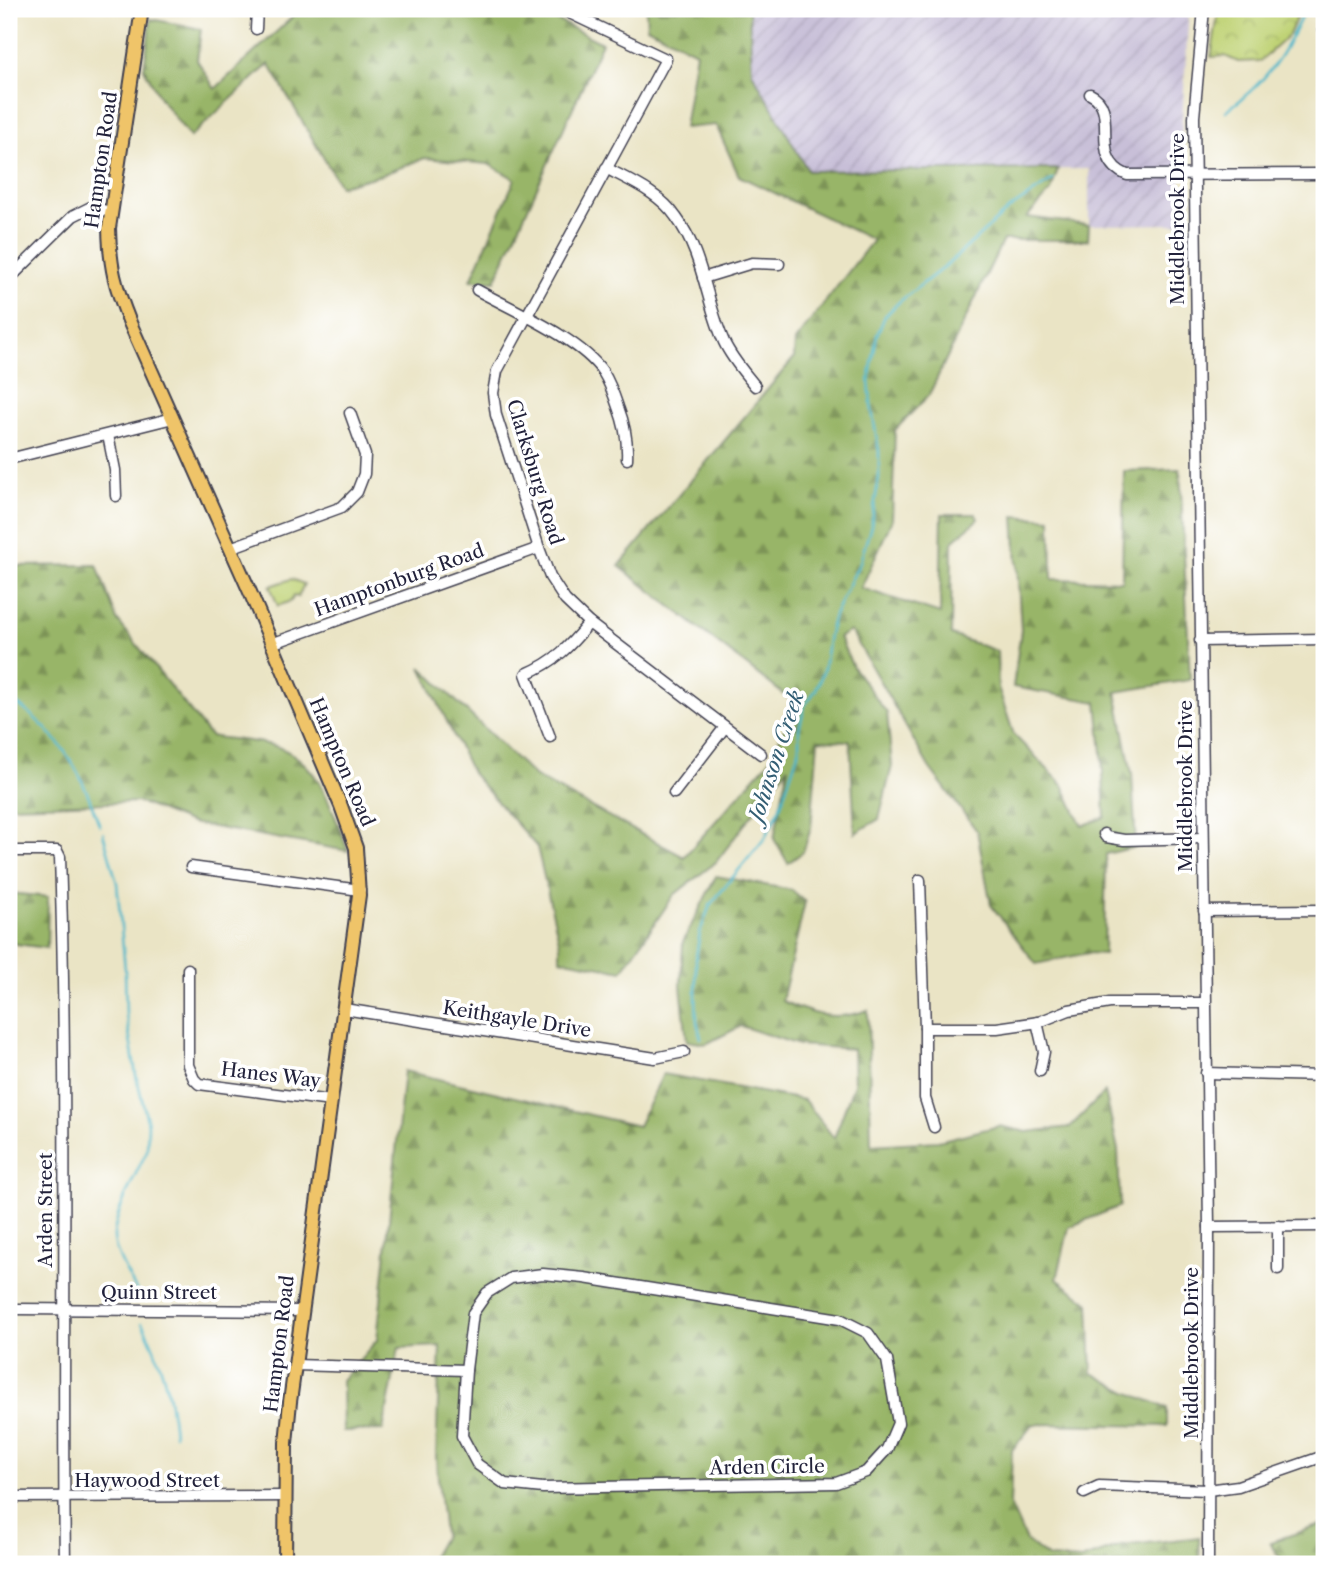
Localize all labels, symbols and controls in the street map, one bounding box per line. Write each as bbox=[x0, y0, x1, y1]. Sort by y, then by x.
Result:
street label: Hampton Road bbox=[80, 90, 122, 230]
street label: Middlebrook Drive bbox=[1166, 133, 1189, 305]
street label: Clarksburg Road bbox=[502, 397, 568, 548]
street label: Hamptonburg Road bbox=[311, 538, 487, 621]
water label: Johnson Creek bbox=[741, 687, 809, 830]
street label: Hampton Road bbox=[304, 694, 380, 830]
street label: Middlebrook Drive bbox=[1174, 700, 1197, 872]
street label: Keithgayle Drive bbox=[441, 996, 593, 1042]
street label: Hanes Way bbox=[220, 1057, 323, 1093]
street label: Arden Street bbox=[34, 1152, 57, 1268]
street label: Middlebrook Drive bbox=[1180, 1267, 1203, 1439]
street label: Hampton Road bbox=[259, 1274, 299, 1414]
street label: Quinn Street bbox=[101, 1281, 217, 1304]
street label: Arden Circle bbox=[708, 1454, 825, 1480]
street label: Haywood Street bbox=[74, 1469, 220, 1492]

